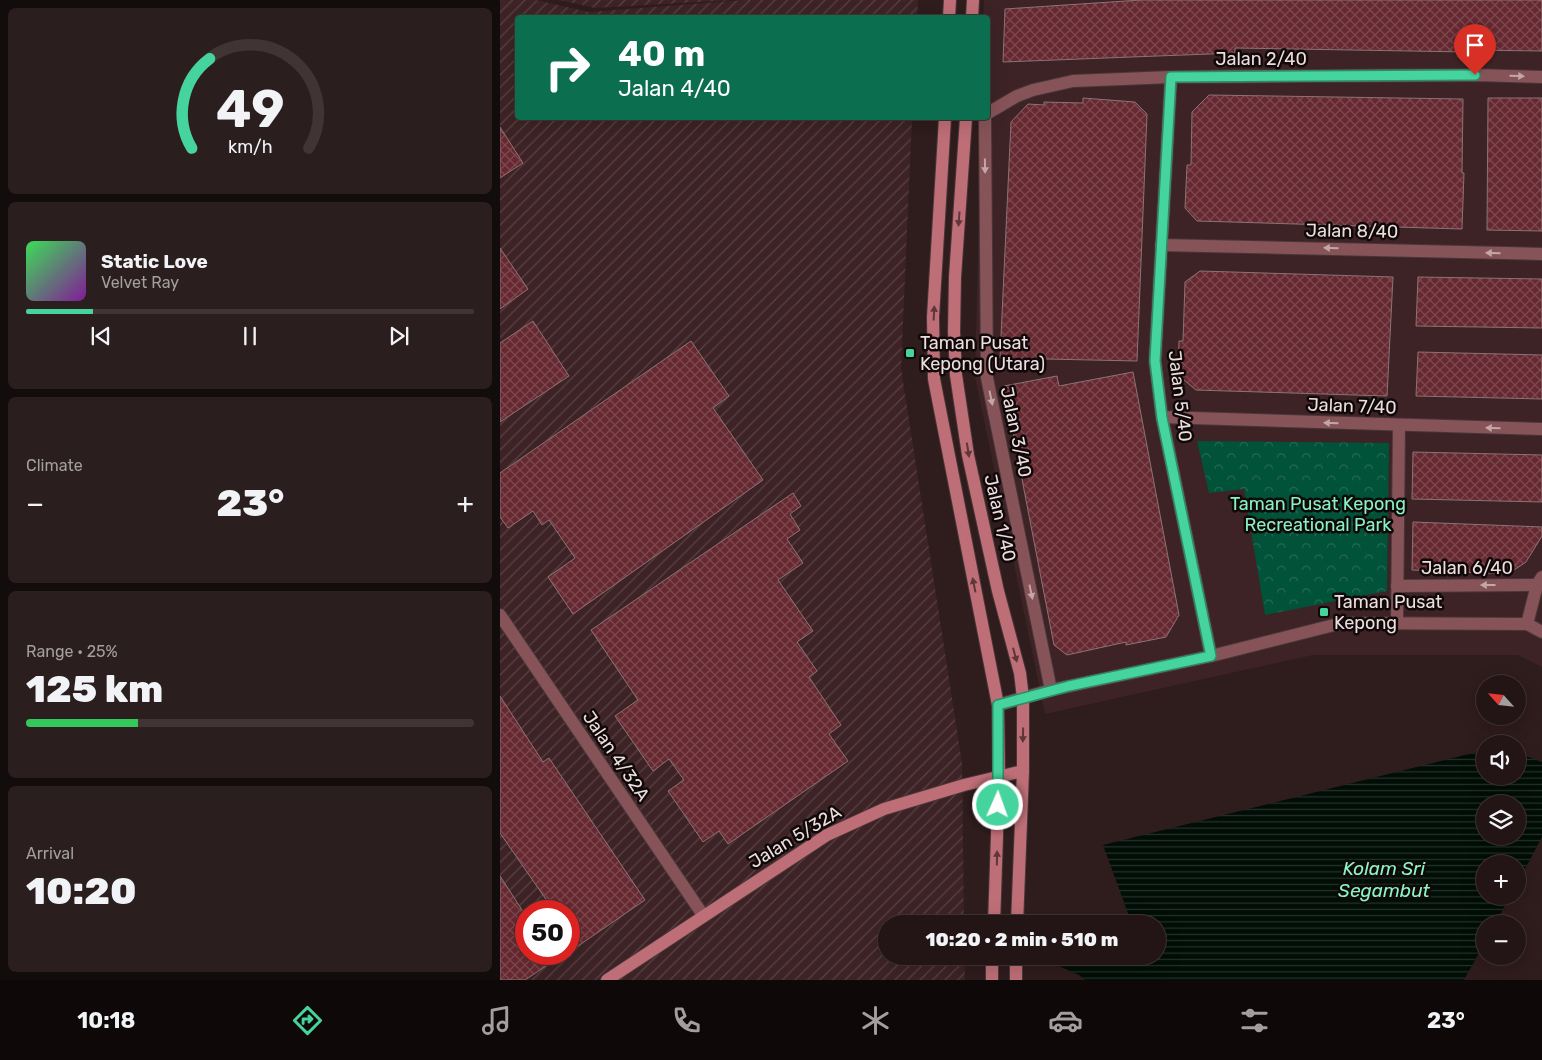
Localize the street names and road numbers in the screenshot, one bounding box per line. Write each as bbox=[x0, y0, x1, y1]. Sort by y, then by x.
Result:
street label: Jalan 2/40 bbox=[1215, 48, 1307, 70]
street label: Jalan 8/40 bbox=[1306, 219, 1398, 243]
street label: Jalan 5/40 bbox=[1163, 349, 1197, 443]
street label: Jalan 3/40 bbox=[996, 385, 1036, 479]
street label: Jalan 7/40 bbox=[1307, 393, 1397, 419]
street label: Jalan 1/40 bbox=[979, 472, 1021, 564]
street label: Jalan 6/40 bbox=[1421, 557, 1513, 579]
street label: Jalan 4/32A bbox=[578, 707, 654, 805]
street label: Jalan 5/32A bbox=[745, 801, 845, 873]

